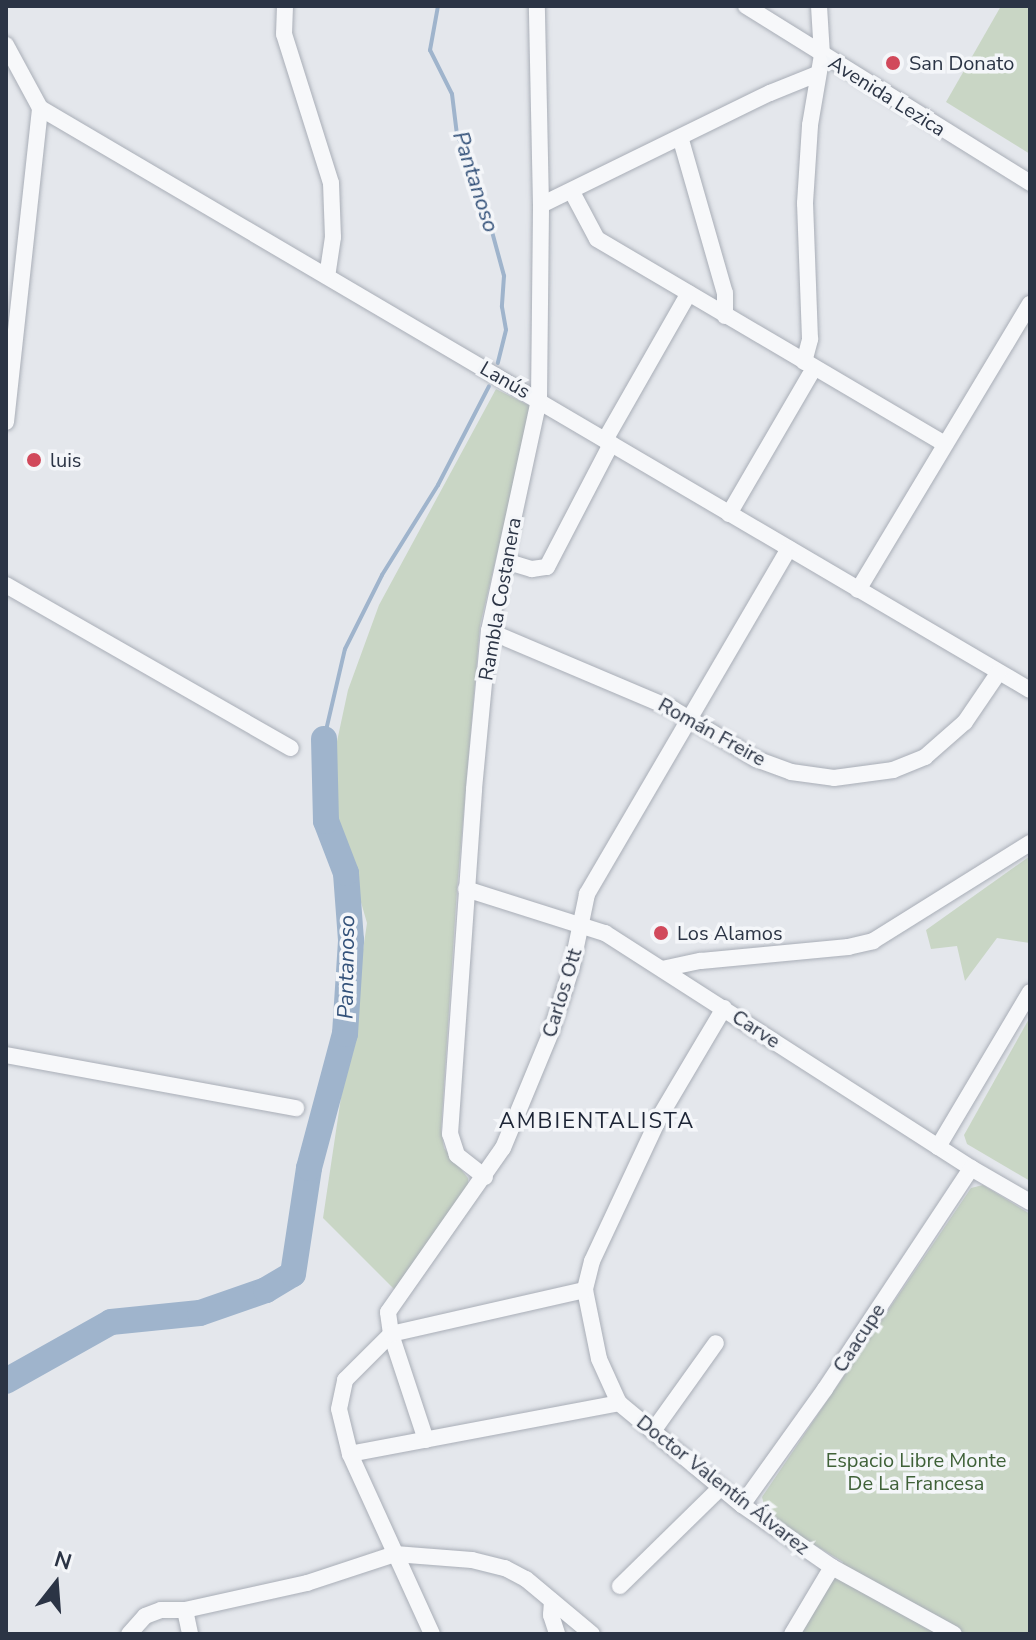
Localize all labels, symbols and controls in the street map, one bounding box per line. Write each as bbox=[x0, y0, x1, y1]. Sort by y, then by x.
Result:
street label: Avenida Lezica bbox=[824, 51, 950, 141]
place label: San Donato bbox=[909, 51, 1014, 75]
marker: San Donato bbox=[884, 54, 902, 72]
water label: Pantanoso bbox=[446, 128, 504, 236]
street label: Lanús bbox=[476, 356, 534, 404]
place label: luis bbox=[50, 448, 81, 472]
marker: luis bbox=[25, 451, 43, 469]
street label: Rambla Costanera bbox=[474, 516, 526, 682]
street label: Román Freire bbox=[654, 693, 770, 771]
water label: Pantanoso bbox=[333, 915, 361, 1019]
place label: Los Alamos bbox=[677, 921, 783, 945]
marker: Los Alamos bbox=[652, 924, 670, 942]
street label: Carlos Ott bbox=[537, 946, 587, 1040]
street label: Carve bbox=[728, 1005, 784, 1053]
district label: AMBIENTALISTA bbox=[499, 1109, 695, 1135]
street label: Caacupe bbox=[828, 1299, 890, 1377]
street label: Doctor Valentín Álvarez bbox=[632, 1410, 814, 1560]
park label: Espacio Libre Monte De La Francesa bbox=[826, 1448, 1006, 1495]
north arrow bbox=[16, 1544, 96, 1624]
text: N bbox=[51, 1544, 75, 1578]

